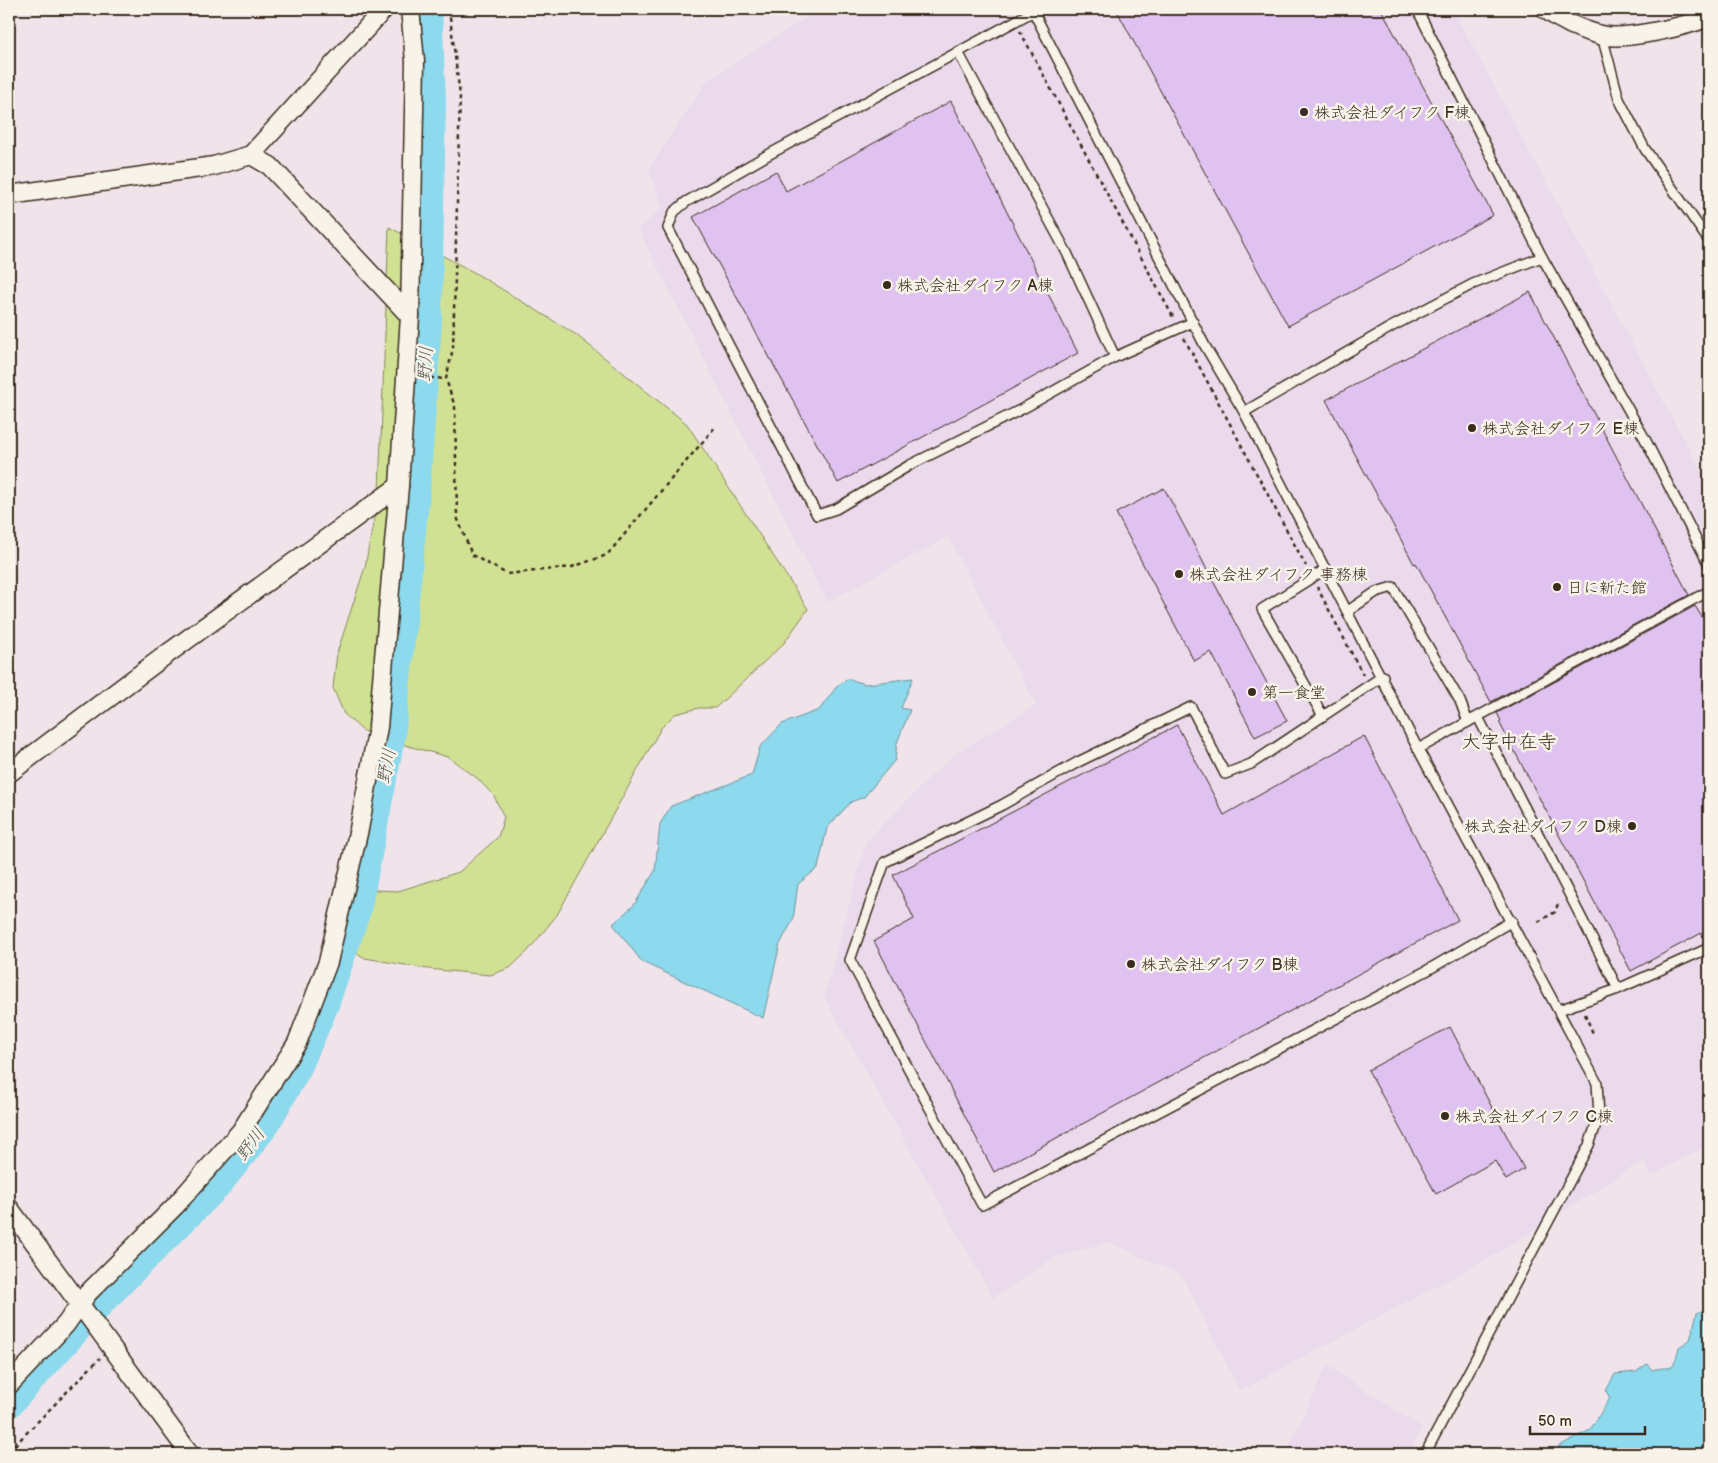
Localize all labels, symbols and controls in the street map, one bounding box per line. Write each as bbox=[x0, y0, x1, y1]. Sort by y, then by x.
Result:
place label: 株式会社ダイフク F棟 bbox=[1314, 104, 1470, 123]
marker: 株式会社ダイフク F棟 bbox=[1298, 106, 1310, 118]
place label: 株式会社ダイフク A棟 bbox=[897, 277, 1053, 296]
marker: 株式会社ダイフク A棟 bbox=[881, 279, 893, 291]
water label: 野川 bbox=[414, 345, 437, 383]
place label: 株式会社ダイフク E棟 bbox=[1482, 420, 1639, 439]
marker: 株式会社ダイフク E棟 bbox=[1466, 422, 1478, 434]
place label: 株式会社ダイフク 事務棟 bbox=[1189, 566, 1367, 585]
marker: 株式会社ダイフク 事務棟 bbox=[1173, 568, 1185, 580]
place label: 日に新た館 bbox=[1567, 579, 1647, 598]
marker: 日に新た館 bbox=[1551, 581, 1563, 593]
place label: 第一食堂 bbox=[1262, 684, 1326, 703]
marker: 第一食堂 bbox=[1246, 686, 1258, 698]
district label: 大字中在寺 bbox=[1461, 731, 1557, 754]
water label: 野川 bbox=[373, 746, 400, 786]
place label: 株式会社ダイフク D棟 bbox=[1464, 818, 1622, 837]
marker: 株式会社ダイフク D棟 bbox=[1626, 820, 1638, 832]
place label: 株式会社ダイフク B棟 bbox=[1141, 956, 1298, 975]
marker: 株式会社ダイフク B棟 bbox=[1125, 958, 1137, 970]
place label: 株式会社ダイフク C棟 bbox=[1455, 1108, 1613, 1127]
marker: 株式会社ダイフク C棟 bbox=[1439, 1110, 1451, 1122]
water label: 野川 bbox=[231, 1124, 270, 1165]
scale bar bbox=[1530, 1403, 1646, 1435]
text: 50 m bbox=[1538, 1412, 1572, 1431]

